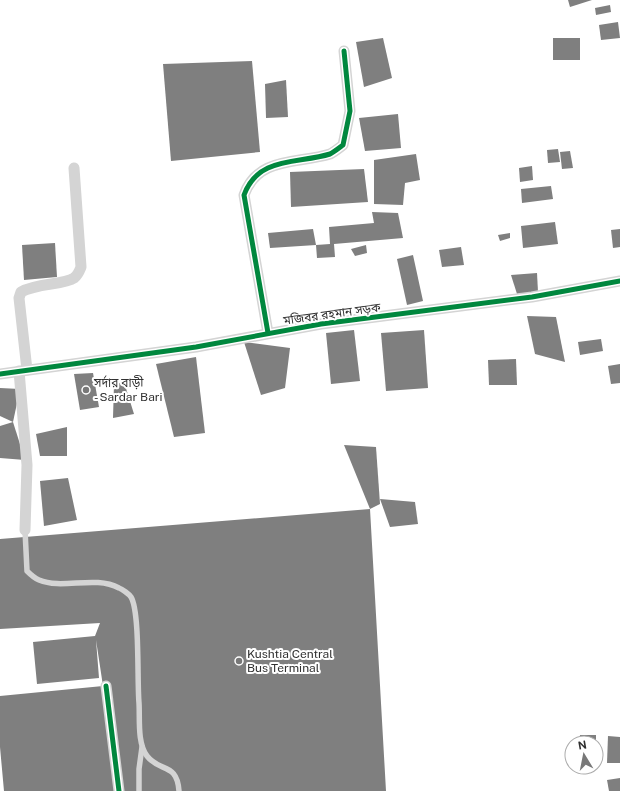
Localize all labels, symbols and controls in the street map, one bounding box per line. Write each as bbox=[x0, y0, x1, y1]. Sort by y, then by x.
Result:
street label: মজিবর রহমান সড়ক bbox=[281, 299, 382, 328]
place label: সর্দার বাড়ী - Sardar Bari bbox=[93, 375, 162, 404]
marker: সর্দার বাড়ী - Sardar Bari bbox=[81, 385, 91, 395]
place label: Kushtia Central Bus Terminal bbox=[247, 647, 333, 675]
marker: Kushtia Central Bus Terminal bbox=[234, 656, 244, 666]
north arrow bbox=[564, 735, 604, 775]
text: N bbox=[577, 738, 588, 752]

